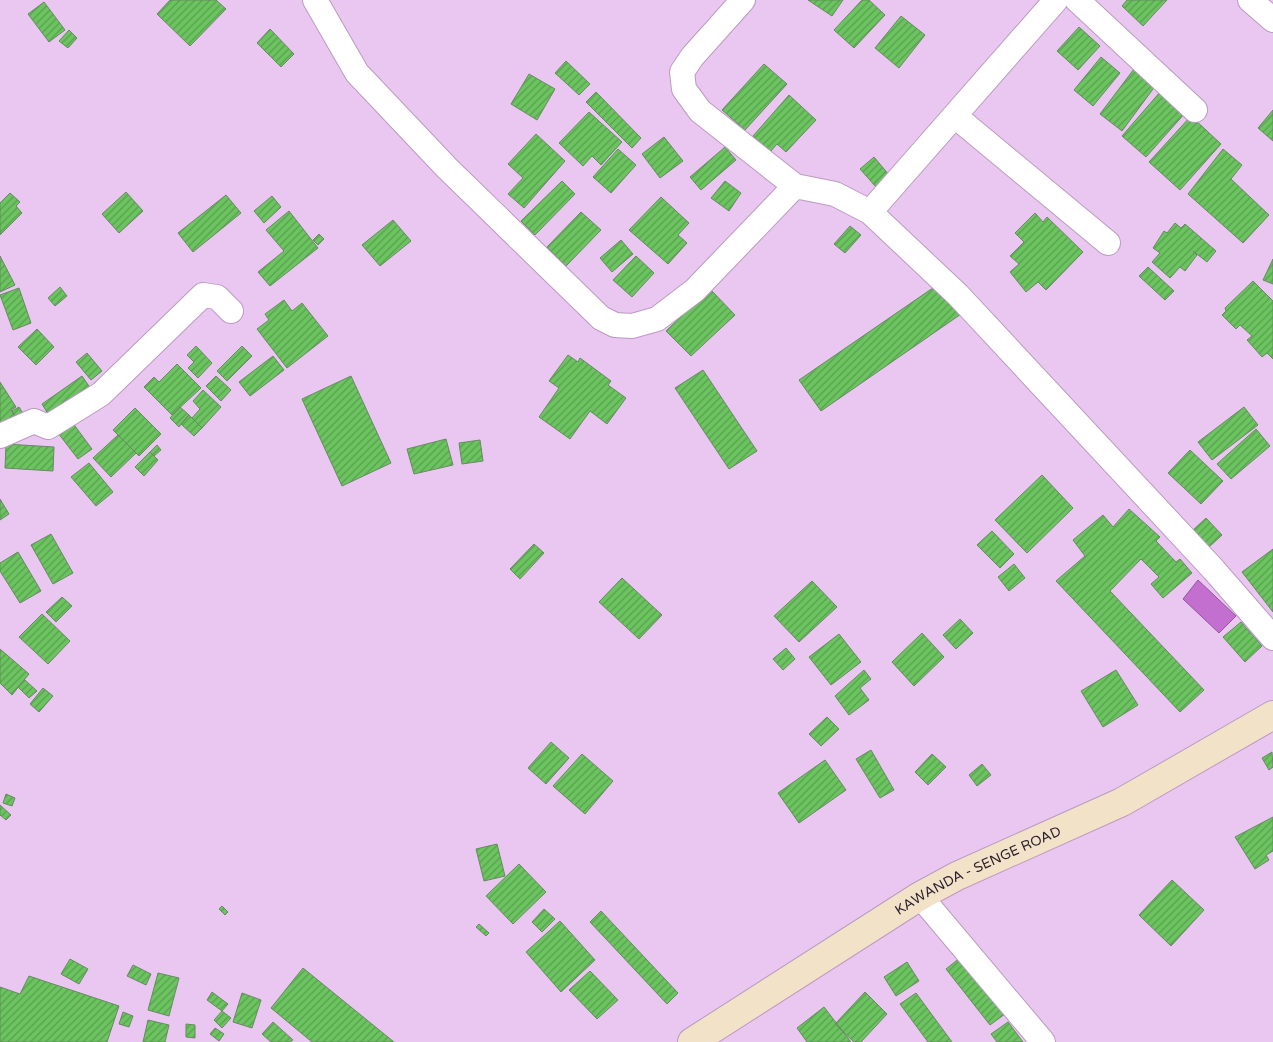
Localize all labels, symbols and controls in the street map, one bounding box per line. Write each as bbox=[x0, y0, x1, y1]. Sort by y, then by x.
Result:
street label: KAWANDA - SENGE ROAD bbox=[892, 823, 1064, 919]

